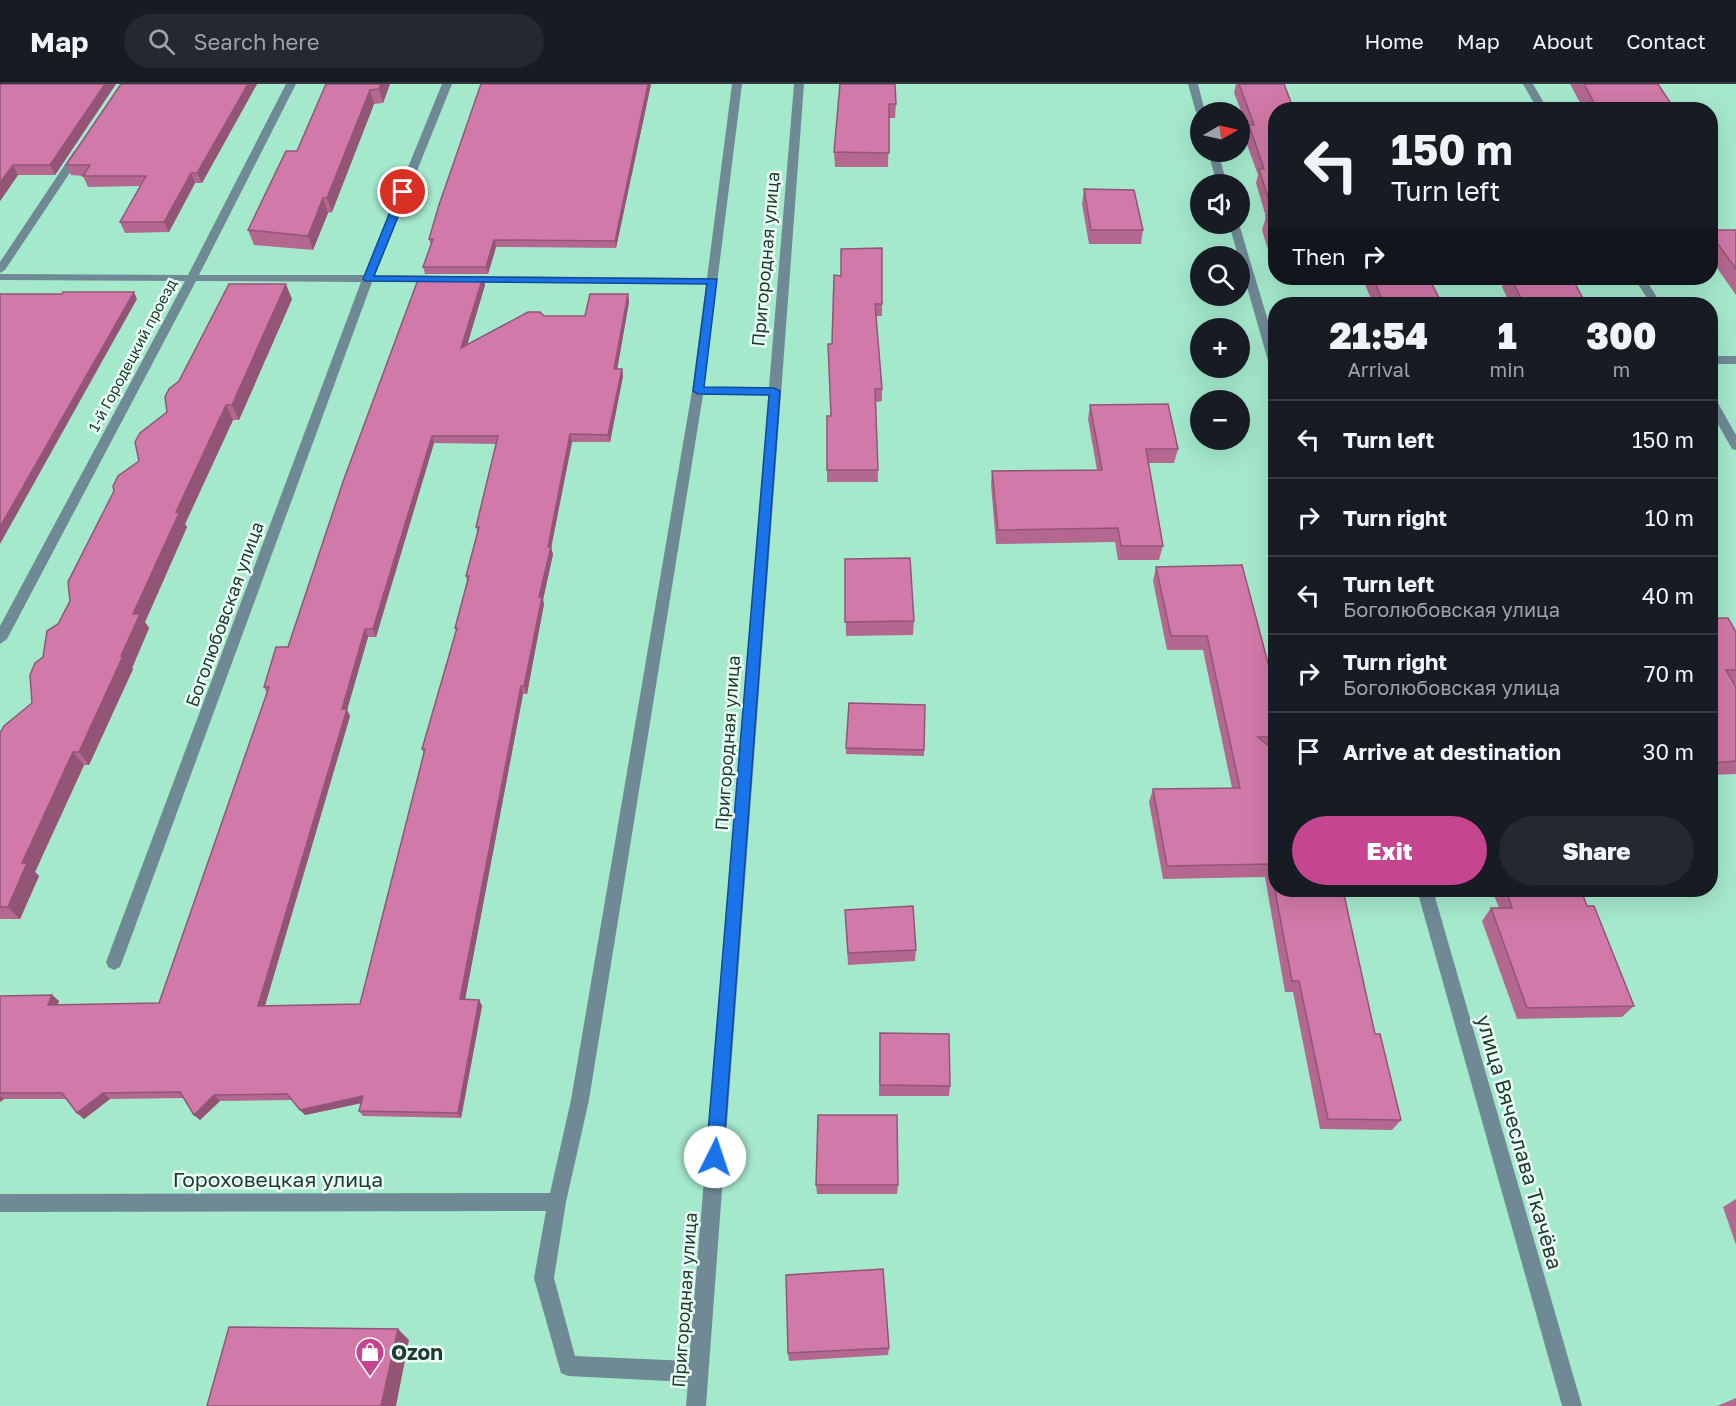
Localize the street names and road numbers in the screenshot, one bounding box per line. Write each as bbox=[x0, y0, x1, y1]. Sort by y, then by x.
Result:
street label: Пригородная улица bbox=[746, 171, 784, 347]
street label: 1-й Городецкий проезд bbox=[84, 276, 180, 434]
street label: Боголюбовская улица bbox=[180, 518, 268, 710]
street label: Пригородная улица bbox=[710, 655, 744, 831]
street label: улица Вячеслава Ткачёва bbox=[1471, 1012, 1569, 1272]
street label: Гороховецкая улица bbox=[173, 1166, 383, 1192]
street label: Пригородная улица bbox=[667, 1212, 701, 1388]

